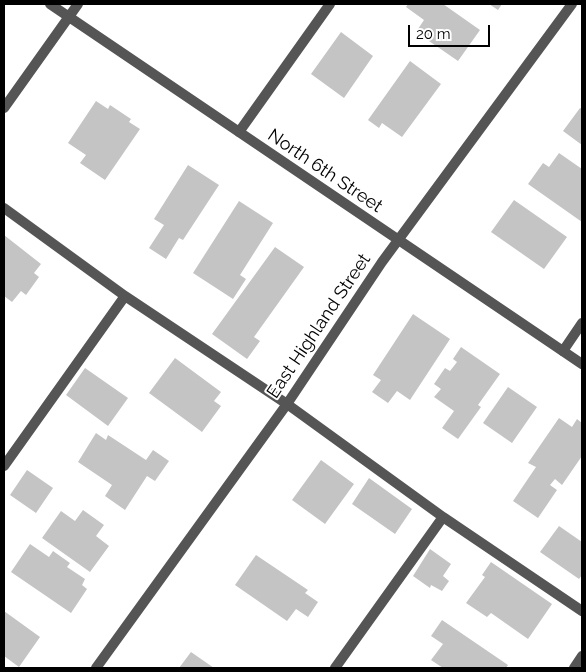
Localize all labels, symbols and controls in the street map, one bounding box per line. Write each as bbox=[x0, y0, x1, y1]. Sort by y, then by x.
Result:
scale bar bbox=[411, 15, 494, 47]
text: 20 m bbox=[416, 25, 451, 43]
street label: North 6th Street bbox=[264, 125, 386, 217]
street label: East Highland Street bbox=[263, 250, 375, 402]

